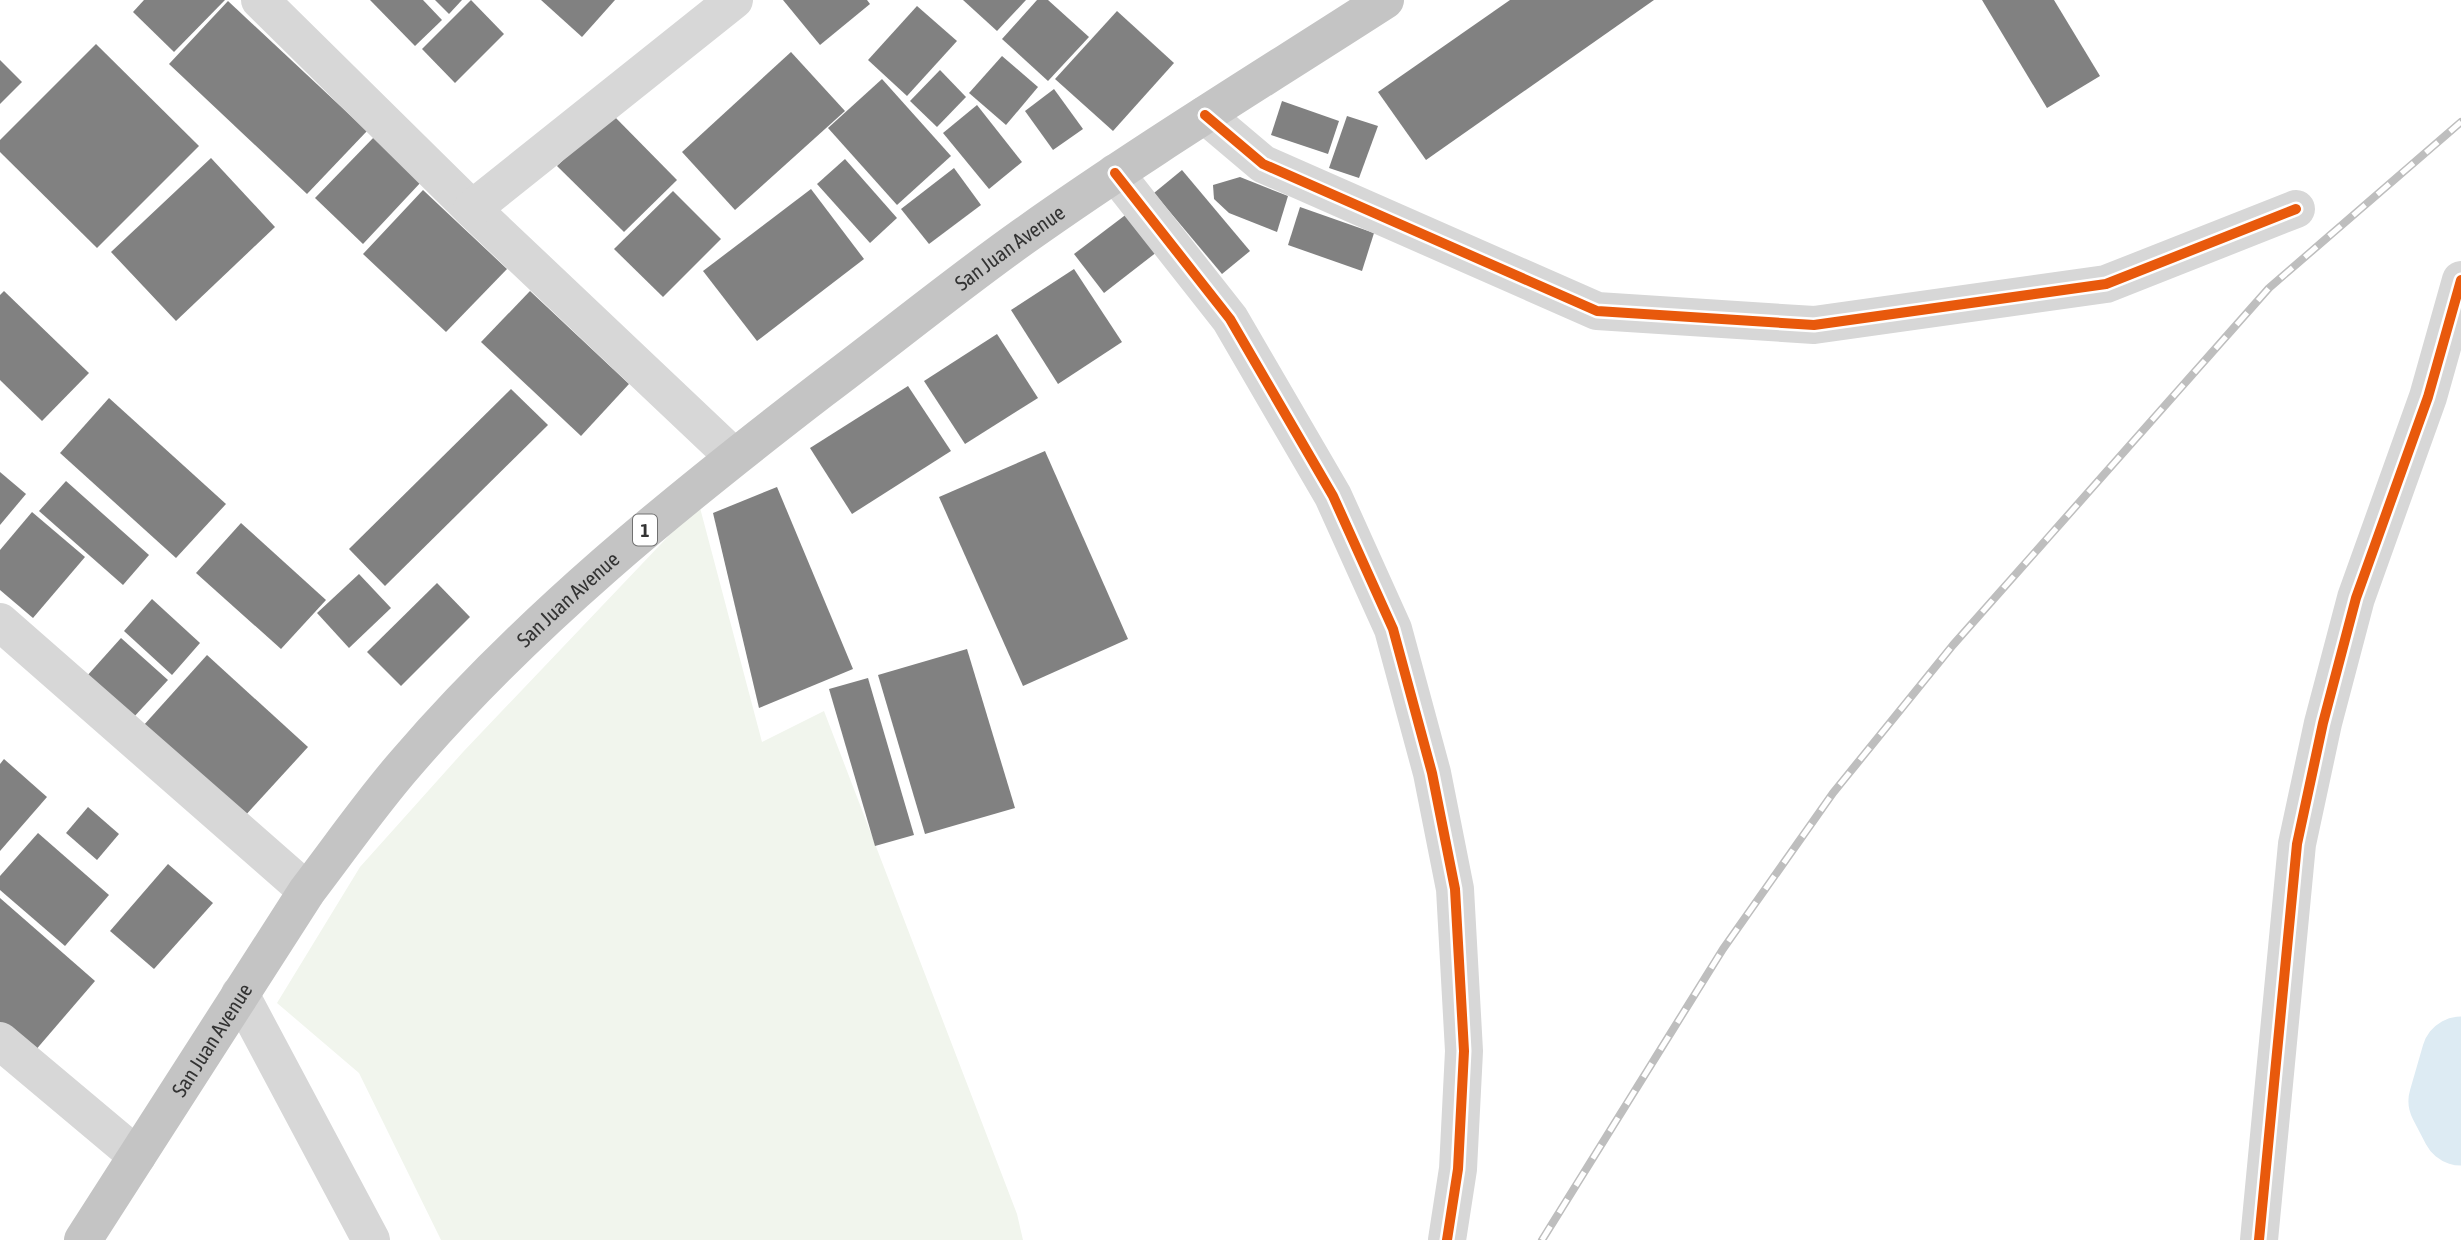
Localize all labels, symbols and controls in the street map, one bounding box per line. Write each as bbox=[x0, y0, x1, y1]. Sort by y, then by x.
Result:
street label: San Juan Avenue bbox=[950, 200, 1069, 295]
road number: 1 bbox=[633, 514, 657, 545]
street label: San Juan Avenue bbox=[512, 546, 624, 651]
street label: San Juan Avenue bbox=[166, 979, 257, 1101]

